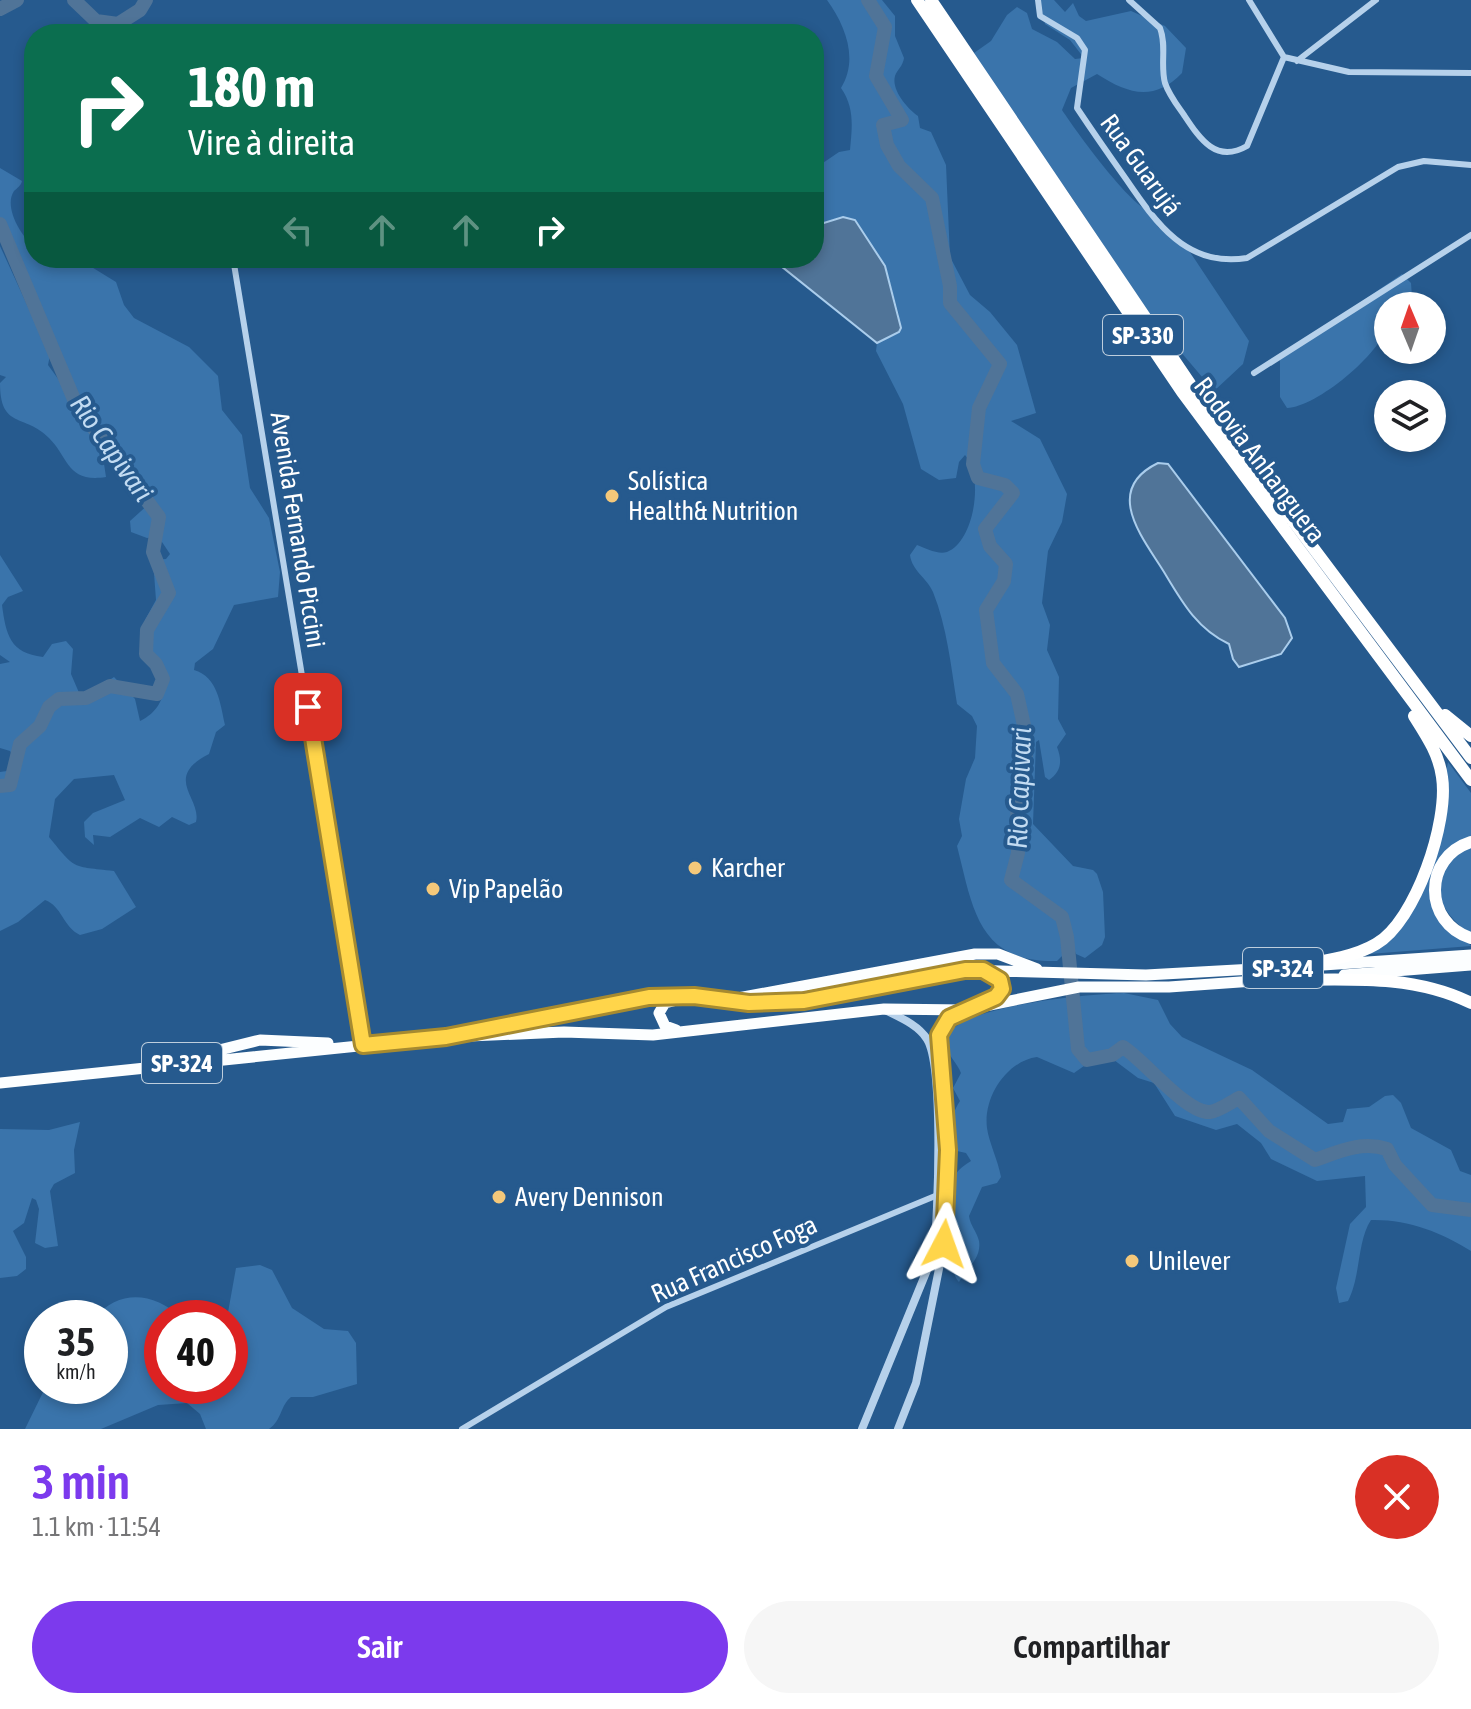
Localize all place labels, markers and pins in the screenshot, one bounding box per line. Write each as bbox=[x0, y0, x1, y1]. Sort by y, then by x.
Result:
place label: Solística Health& Nutrition bbox=[628, 466, 798, 526]
marker: Solística Health& Nutrition bbox=[603, 487, 621, 505]
pin bbox=[274, 673, 342, 741]
place label: Karcher bbox=[711, 853, 785, 883]
marker: Karcher bbox=[686, 859, 704, 877]
place label: Vip Papelão bbox=[449, 874, 563, 904]
marker: Vip Papelão bbox=[424, 880, 442, 898]
place label: Avery Dennison bbox=[515, 1182, 664, 1212]
marker: Avery Dennison bbox=[490, 1188, 508, 1206]
place label: Unilever bbox=[1148, 1246, 1230, 1276]
marker: Unilever bbox=[1123, 1252, 1141, 1270]

